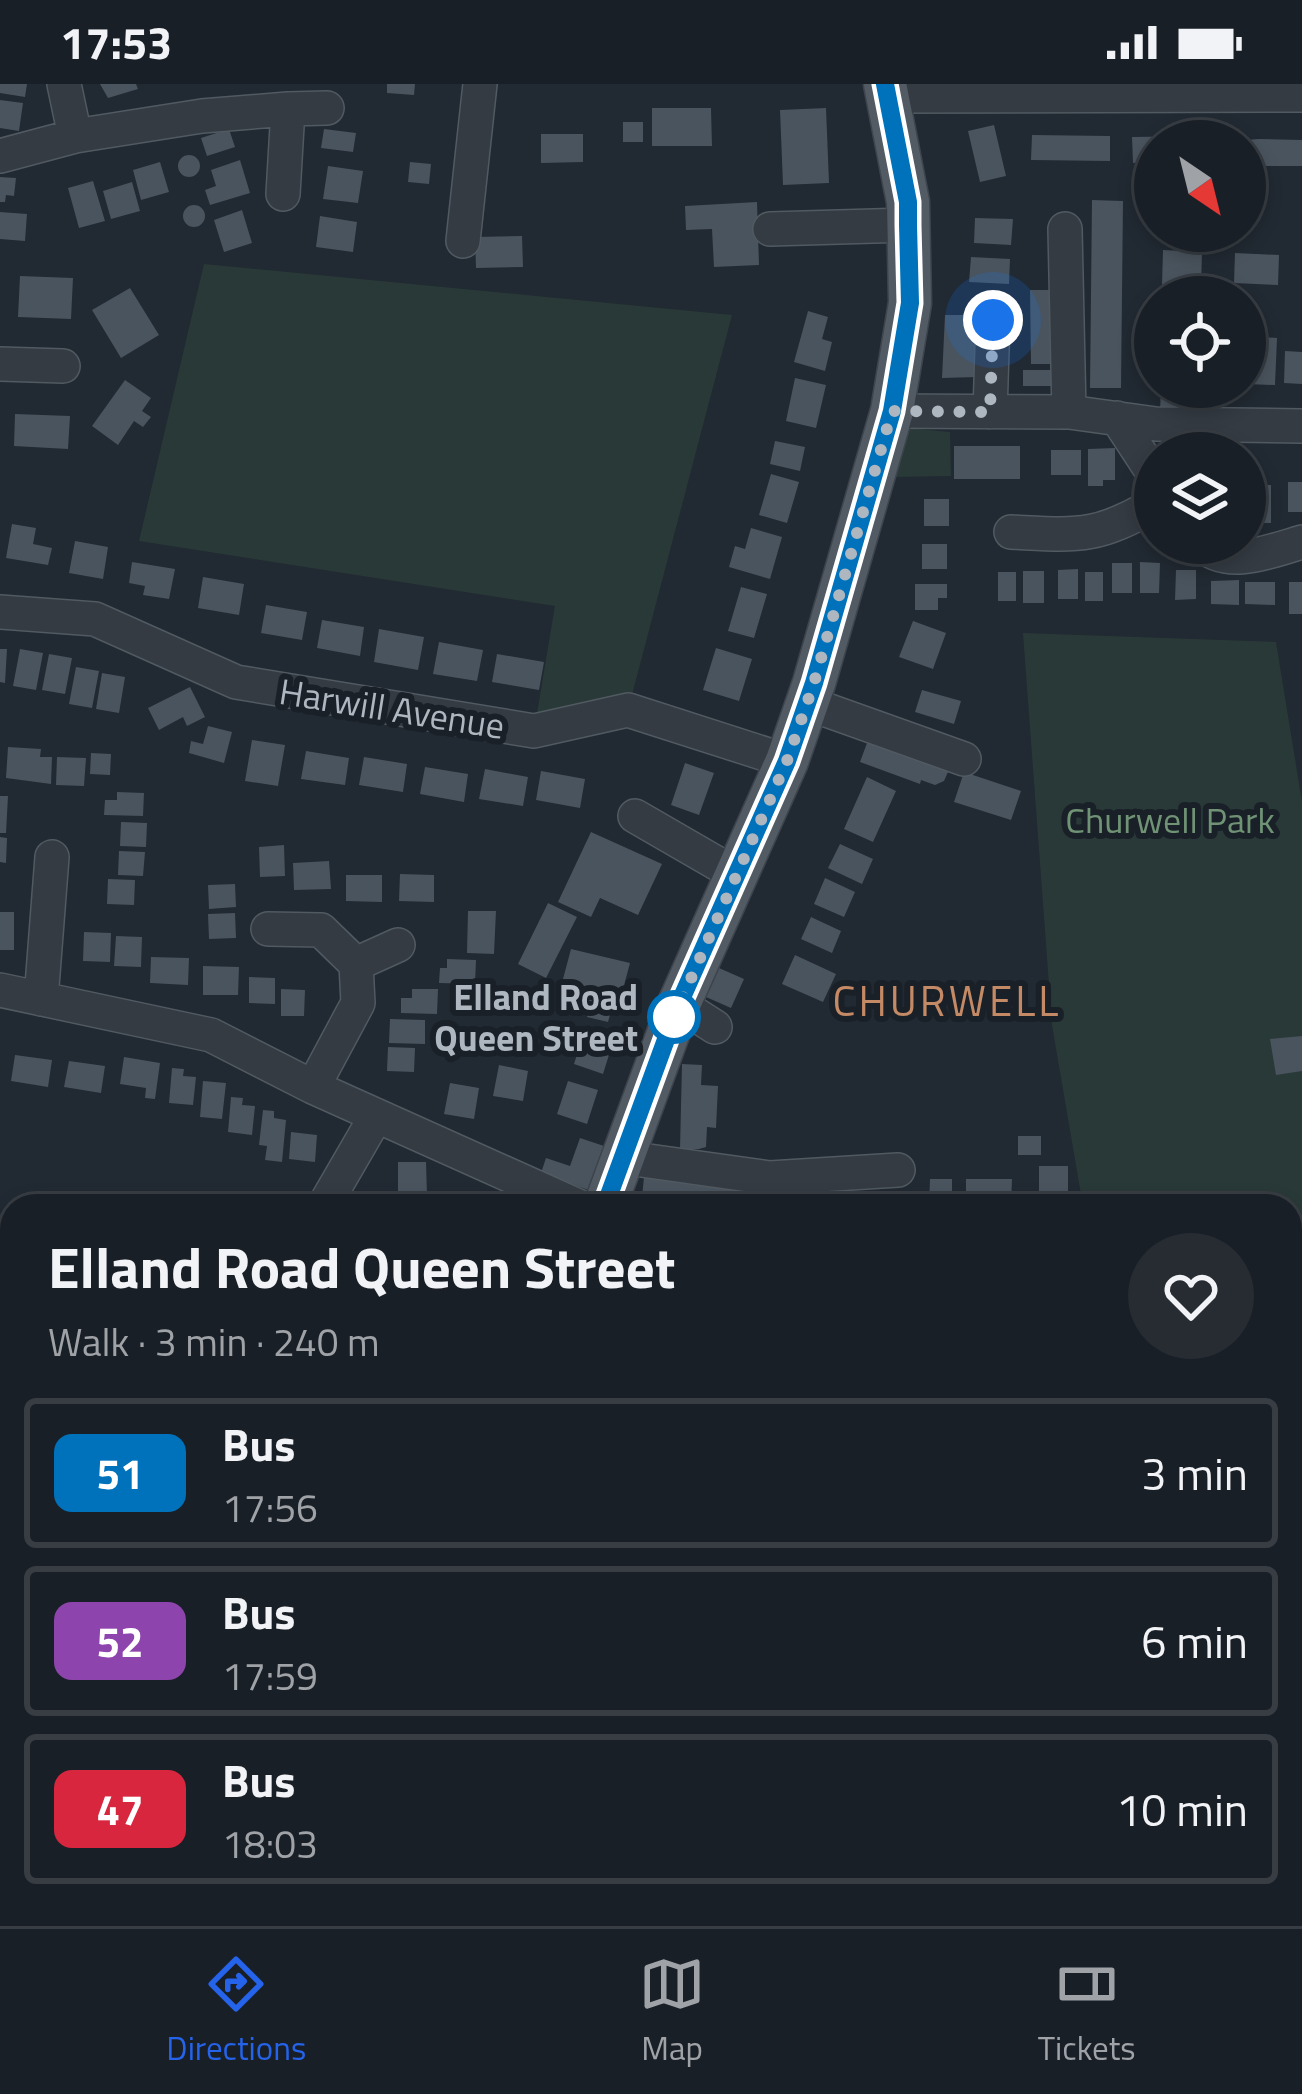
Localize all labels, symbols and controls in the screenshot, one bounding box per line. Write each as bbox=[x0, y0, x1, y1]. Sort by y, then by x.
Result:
text: 17:53 bbox=[60, 8, 172, 76]
north arrow bbox=[1134, 120, 1266, 252]
map controls bbox=[1134, 120, 1266, 564]
button: locate bbox=[1134, 276, 1266, 408]
your location bbox=[963, 290, 1023, 350]
button: layers bbox=[1134, 432, 1266, 564]
street label: Harwill Avenue bbox=[275, 663, 509, 753]
park label: Churwell Park bbox=[1065, 792, 1275, 847]
district label: CHURWELL bbox=[833, 968, 1061, 1032]
place label: Elland Road Queen Street bbox=[434, 969, 638, 1065]
marker: Elland Road Queen Street bbox=[649, 992, 699, 1042]
text: Elland Road Queen Street bbox=[48, 1223, 675, 1310]
button: heart bbox=[1128, 1233, 1254, 1359]
text: Walk · 3 min · 240 m bbox=[48, 1312, 380, 1371]
text: Bus bbox=[222, 1410, 296, 1478]
text: 3 min bbox=[1141, 1439, 1248, 1507]
text: 51 bbox=[96, 1441, 144, 1505]
text: 17:56 bbox=[222, 1478, 318, 1537]
text: Bus bbox=[222, 1578, 296, 1646]
text: 6 min bbox=[1141, 1607, 1248, 1675]
text: 52 bbox=[96, 1609, 144, 1673]
text: 17:59 bbox=[222, 1646, 318, 1705]
text: Bus bbox=[222, 1746, 296, 1814]
text: 10 min bbox=[1116, 1775, 1248, 1843]
text: 47 bbox=[96, 1777, 144, 1841]
text: 18:03 bbox=[222, 1814, 318, 1873]
tab: Directions bbox=[166, 1951, 306, 2073]
tab: Map bbox=[639, 1951, 705, 2073]
tab: Tickets bbox=[1038, 1951, 1136, 2073]

